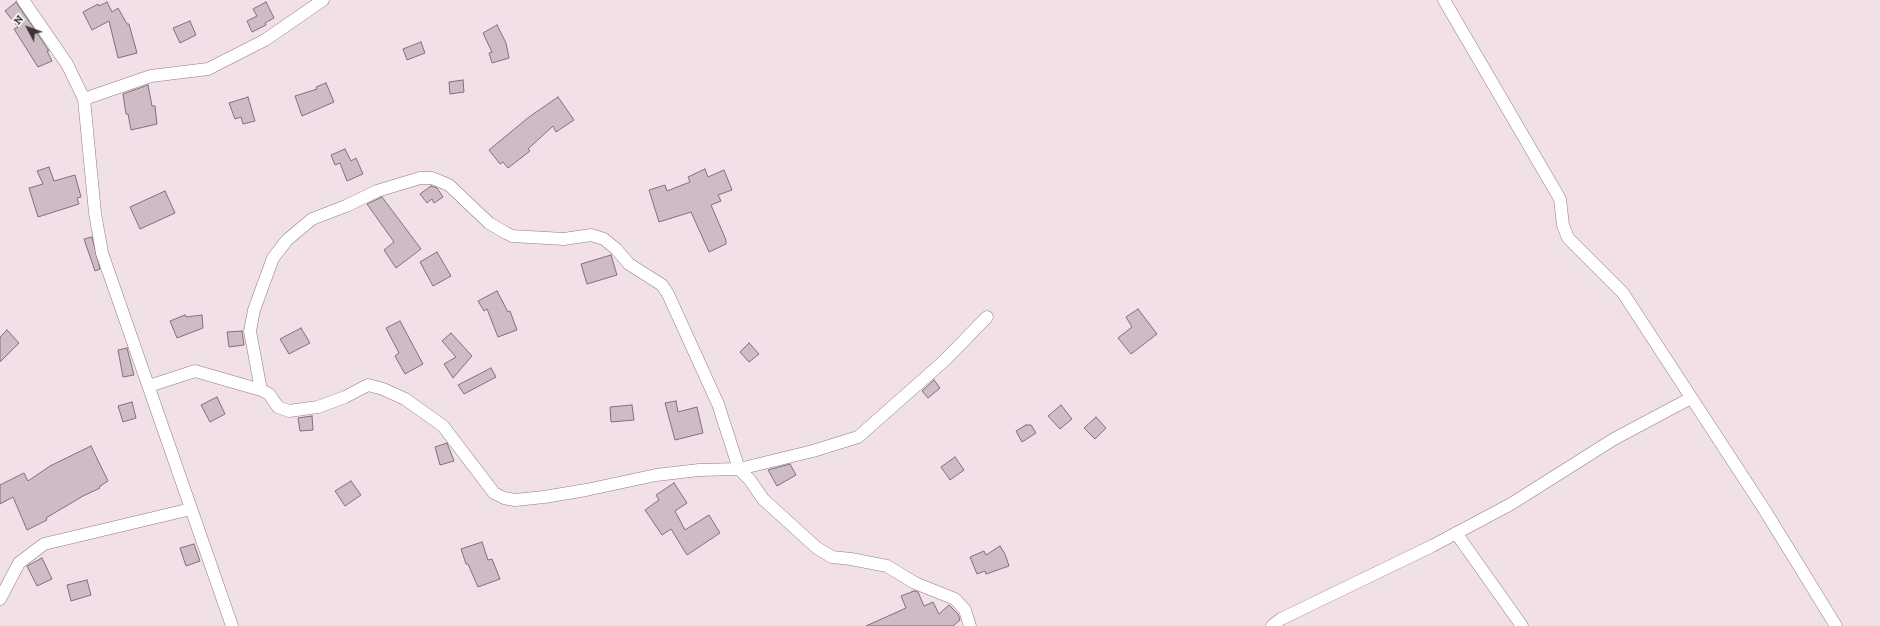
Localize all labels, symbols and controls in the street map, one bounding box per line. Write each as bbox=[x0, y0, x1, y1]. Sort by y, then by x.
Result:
north arrow bbox=[8, 8, 48, 48]
text: N bbox=[11, 12, 26, 27]

